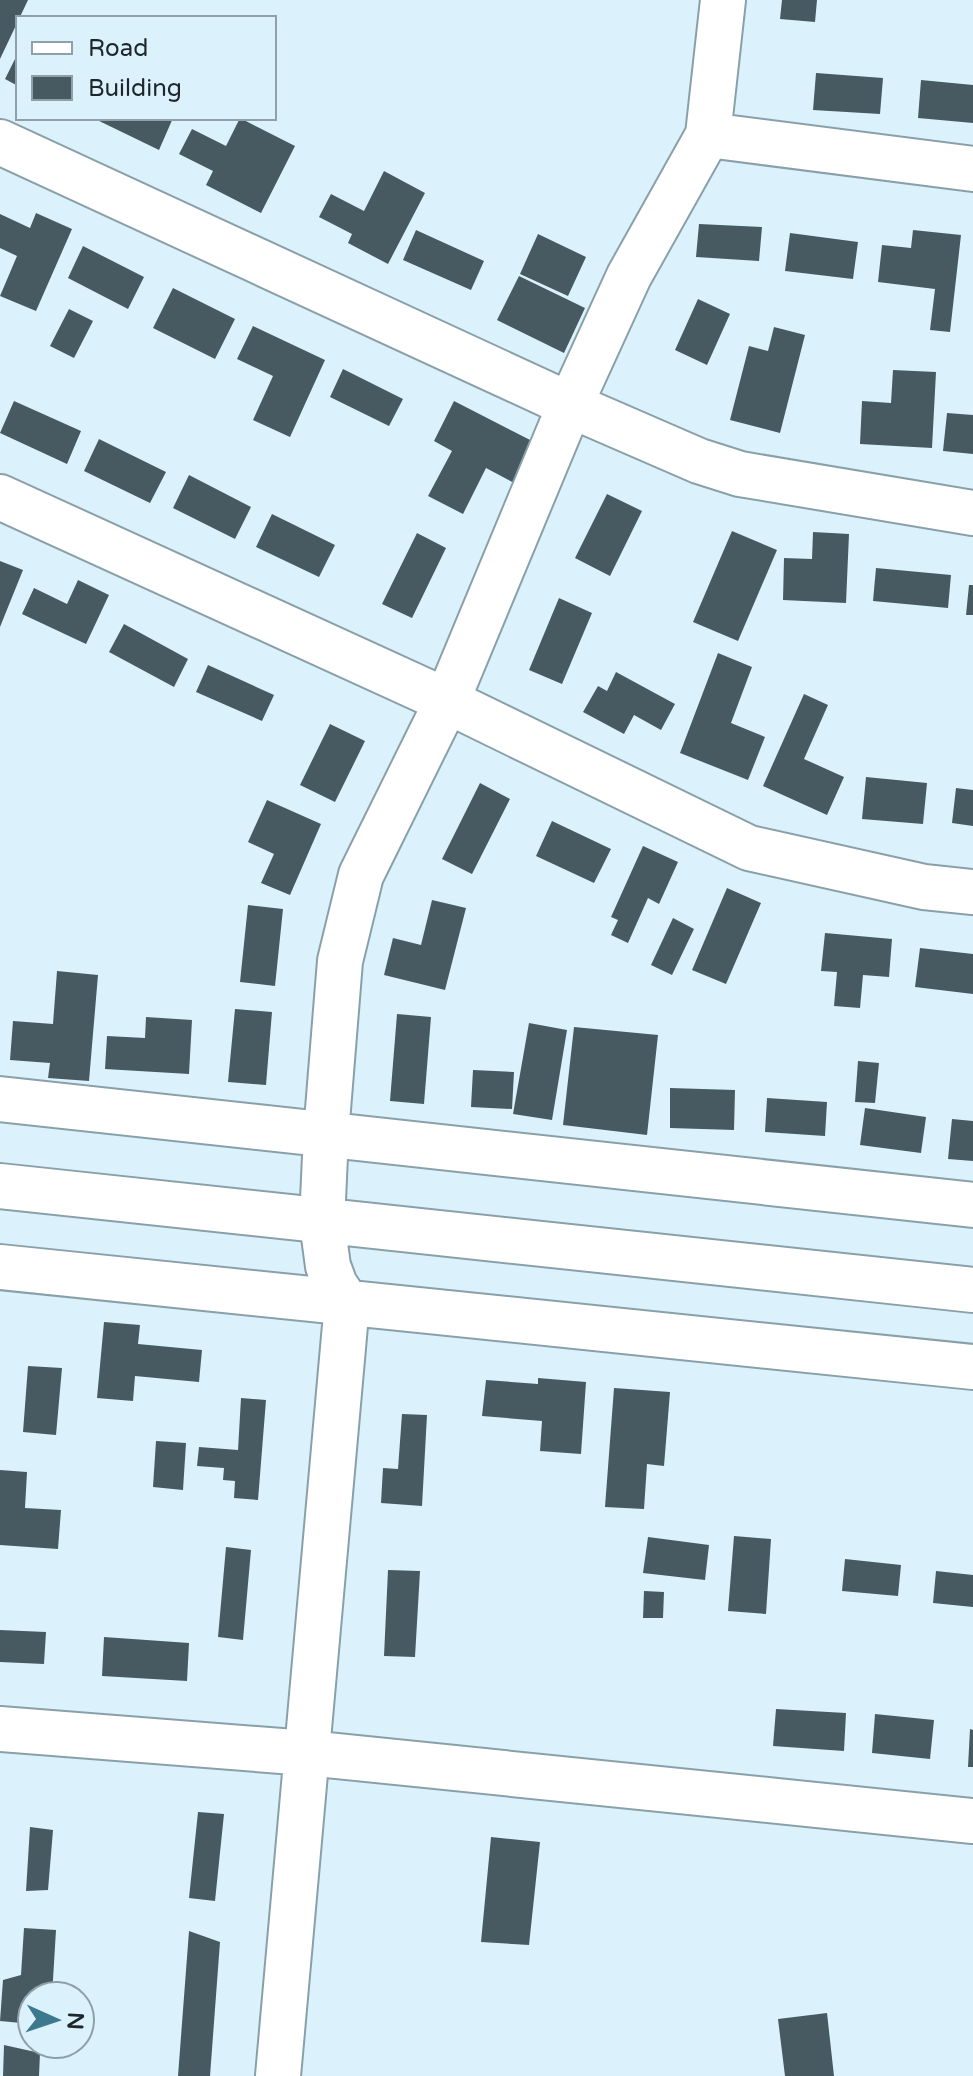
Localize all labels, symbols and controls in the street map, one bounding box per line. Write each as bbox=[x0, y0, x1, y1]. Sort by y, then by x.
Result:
legend bbox=[16, 16, 276, 120]
text: Road bbox=[88, 34, 148, 63]
text: Building bbox=[88, 74, 182, 103]
north arrow bbox=[16, 1980, 96, 2060]
text: N bbox=[62, 2011, 88, 2030]

